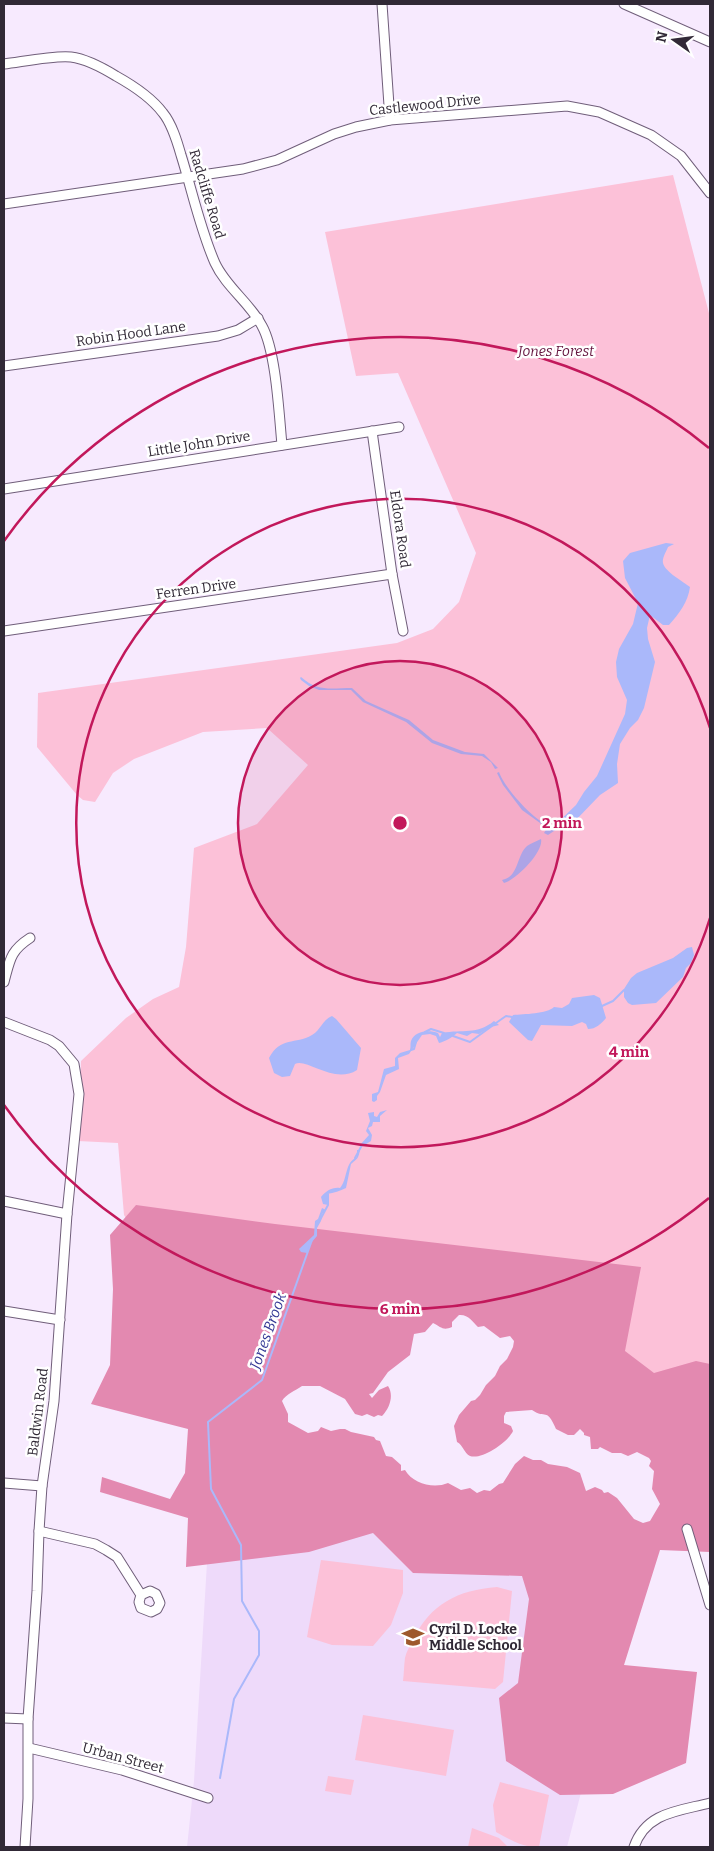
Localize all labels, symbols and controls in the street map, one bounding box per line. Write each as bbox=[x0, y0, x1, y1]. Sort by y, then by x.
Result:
north arrow bbox=[649, 15, 699, 65]
text: N bbox=[652, 29, 671, 44]
street label: Castlewood Drive bbox=[368, 91, 482, 119]
street label: Radcliffe Road bbox=[185, 147, 229, 241]
street label: Robin Hood Lane bbox=[75, 318, 187, 350]
park label: Jones Forest bbox=[516, 343, 595, 360]
street label: Little John Drive bbox=[147, 428, 251, 460]
street label: Eldora Road bbox=[386, 489, 414, 569]
street label: Ferren Drive bbox=[155, 575, 237, 603]
centre of rings bbox=[391, 814, 409, 832]
text: 2 min bbox=[542, 814, 582, 832]
text: 4 min bbox=[609, 1043, 650, 1061]
water label: Jones Brook bbox=[245, 1290, 290, 1373]
text: 6 min bbox=[380, 1300, 420, 1318]
street label: Baldwin Road bbox=[24, 1367, 52, 1457]
place label: Cyril D. Locke Middle School bbox=[429, 1621, 523, 1654]
school or university icon: Cyril D. Locke Middle School bbox=[400, 1624, 426, 1650]
street label: Urban Street bbox=[81, 1739, 165, 1777]

